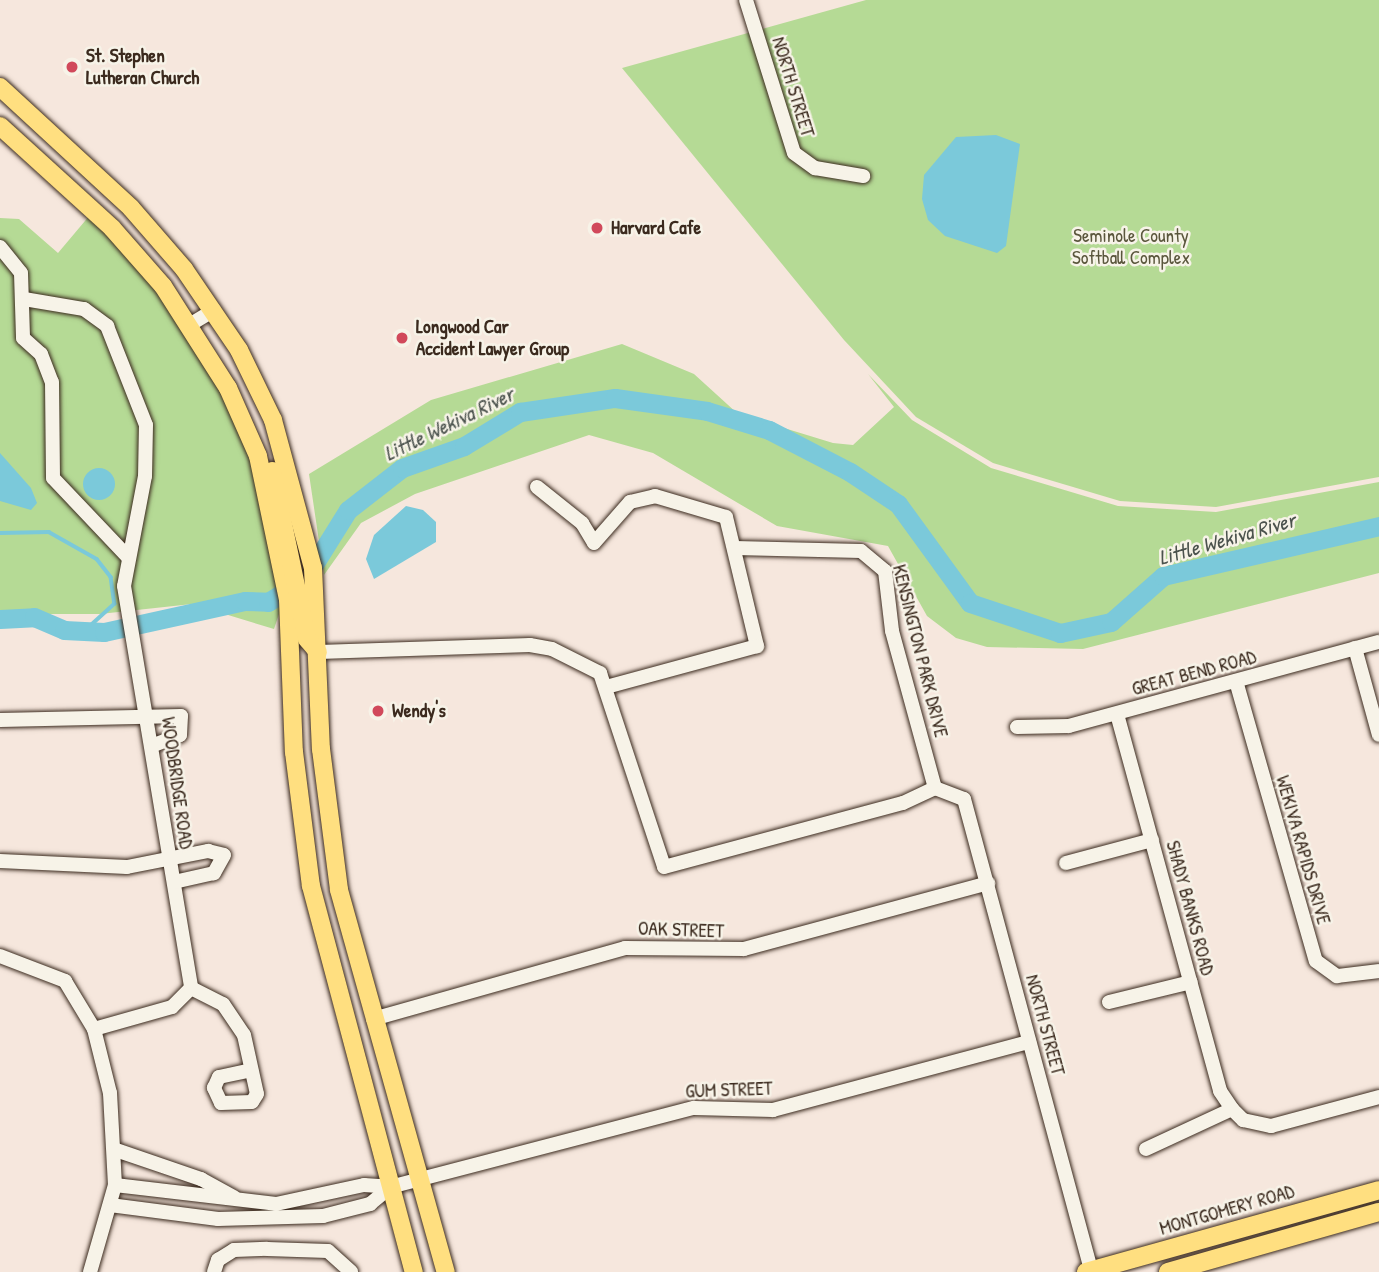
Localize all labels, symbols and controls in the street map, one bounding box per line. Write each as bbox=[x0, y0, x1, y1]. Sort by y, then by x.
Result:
street label: NORTH STREET bbox=[767, 34, 819, 140]
place label: St. Stephen Lutheran Church bbox=[86, 45, 199, 89]
marker: St. Stephen Lutheran Church bbox=[64, 59, 80, 75]
place label: Harvard Cafe bbox=[611, 217, 701, 239]
marker: Harvard Cafe bbox=[589, 220, 605, 236]
park label: Seminole County Softball Complex bbox=[1072, 225, 1190, 269]
place label: Longwood Car Accident Lawyer Group bbox=[416, 316, 569, 360]
marker: Longwood Car Accident Lawyer Group bbox=[394, 330, 410, 346]
water label: Little Wekiva River bbox=[380, 382, 518, 466]
water label: Little Wekiva River bbox=[1156, 507, 1298, 571]
street label: KENSINGTON PARK DRIVE bbox=[887, 562, 953, 740]
street label: GREAT BEND ROAD bbox=[1129, 645, 1259, 701]
place label: Wendy's bbox=[392, 700, 446, 722]
marker: Wendy's bbox=[370, 703, 386, 719]
street label: WOODBRIDGE ROAD bbox=[156, 716, 198, 850]
street label: WEKIVA RAPIDS DRIVE bbox=[1271, 773, 1335, 927]
street label: SHADY BANKS ROAD bbox=[1161, 838, 1219, 978]
street label: OAK STREET bbox=[638, 917, 724, 943]
street label: NORTH STREET bbox=[1021, 972, 1069, 1078]
street label: GUM STREET bbox=[685, 1077, 773, 1103]
street label: MONTGOMERY ROAD bbox=[1157, 1180, 1297, 1240]

